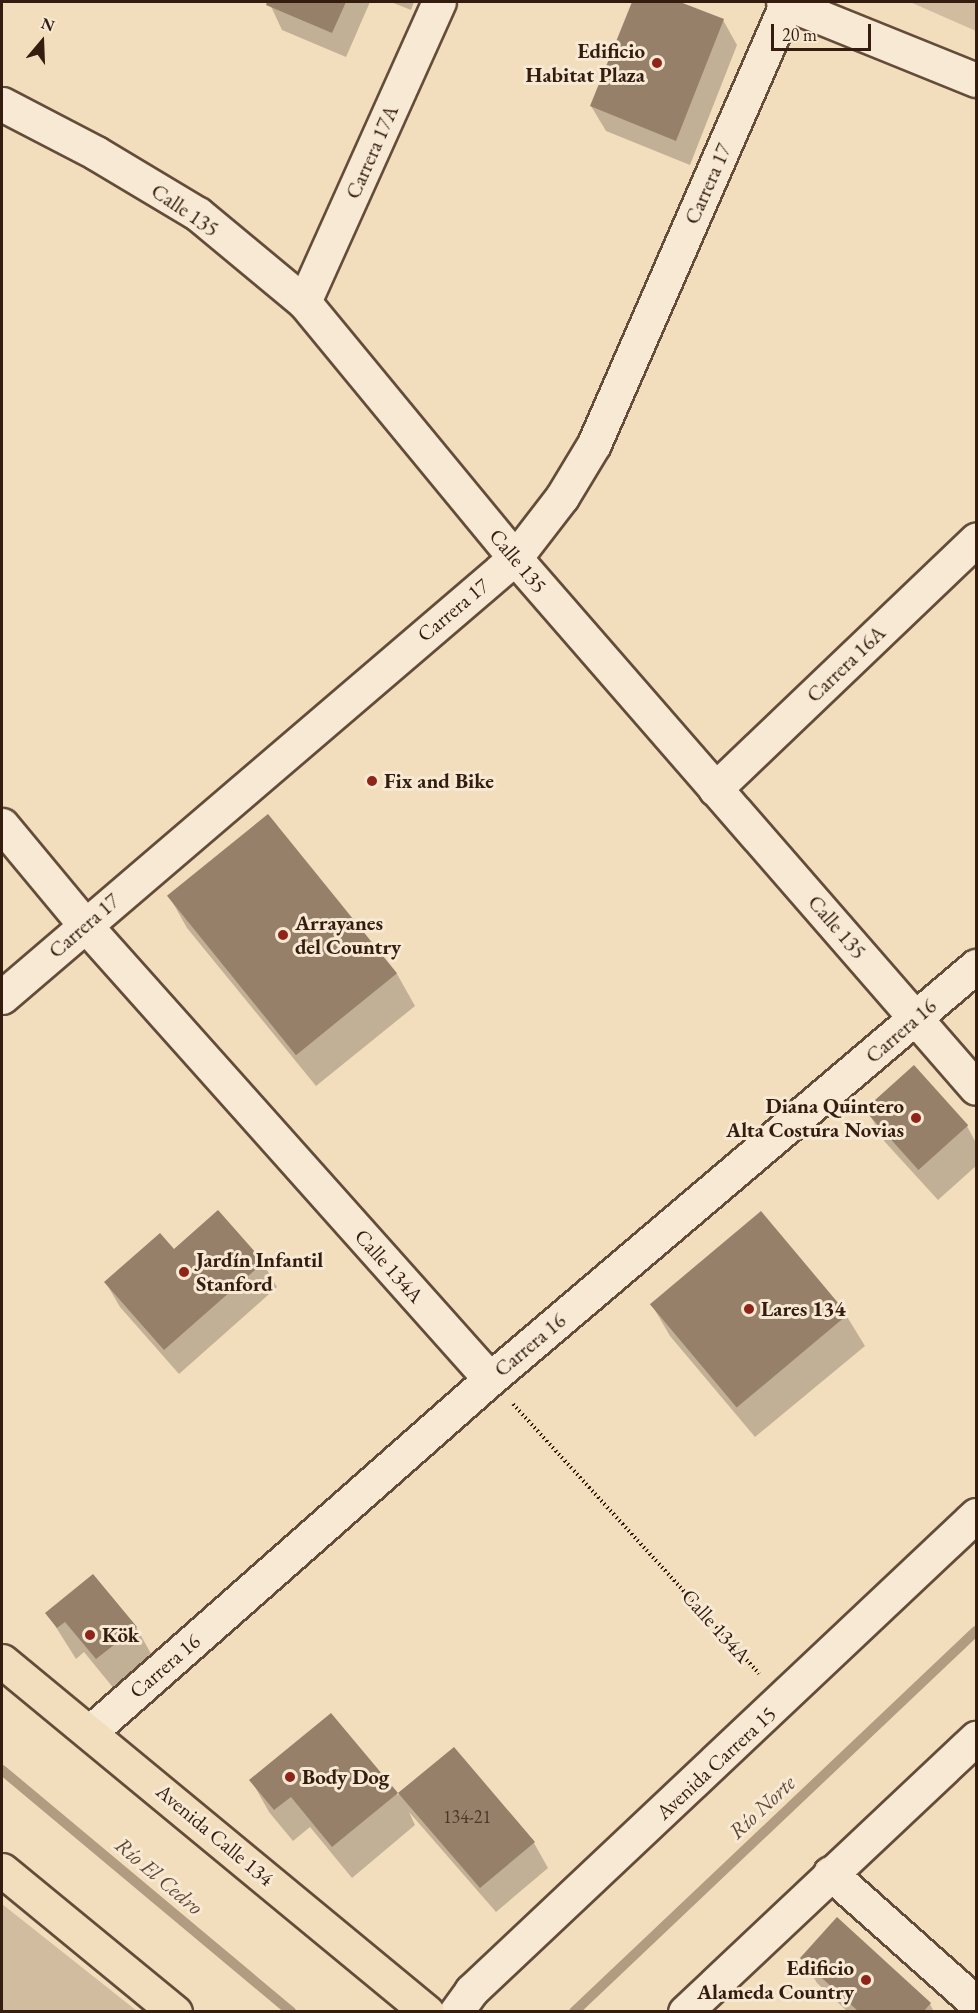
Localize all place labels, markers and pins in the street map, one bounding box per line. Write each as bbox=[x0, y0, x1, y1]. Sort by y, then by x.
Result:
place label: Edificio Habitat Plaza bbox=[526, 38, 645, 88]
marker: Edificio Habitat Plaza bbox=[650, 56, 664, 70]
place label: Fix and Bike bbox=[384, 768, 494, 794]
marker: Fix and Bike bbox=[365, 774, 379, 788]
place label: Arrayanes del Country bbox=[295, 910, 401, 960]
marker: Arrayanes del Country bbox=[276, 928, 290, 942]
place label: Diana Quintero Alta Costura Novias bbox=[726, 1093, 904, 1143]
marker: Diana Quintero Alta Costura Novias bbox=[909, 1111, 923, 1125]
place label: Jardín Infantil Stanford bbox=[196, 1247, 323, 1297]
marker: Jardín Infantil Stanford bbox=[177, 1265, 191, 1279]
place label: Lares 134 bbox=[761, 1296, 846, 1322]
marker: Lares 134 bbox=[742, 1302, 756, 1316]
place label: Kök bbox=[102, 1622, 139, 1648]
marker: Kök bbox=[83, 1628, 97, 1642]
place label: Body Dog bbox=[302, 1764, 389, 1790]
marker: Body Dog bbox=[283, 1770, 297, 1784]
place label: Edificio Alameda Country bbox=[697, 1955, 854, 2005]
marker: Edificio Alameda Country bbox=[859, 1973, 873, 1987]

